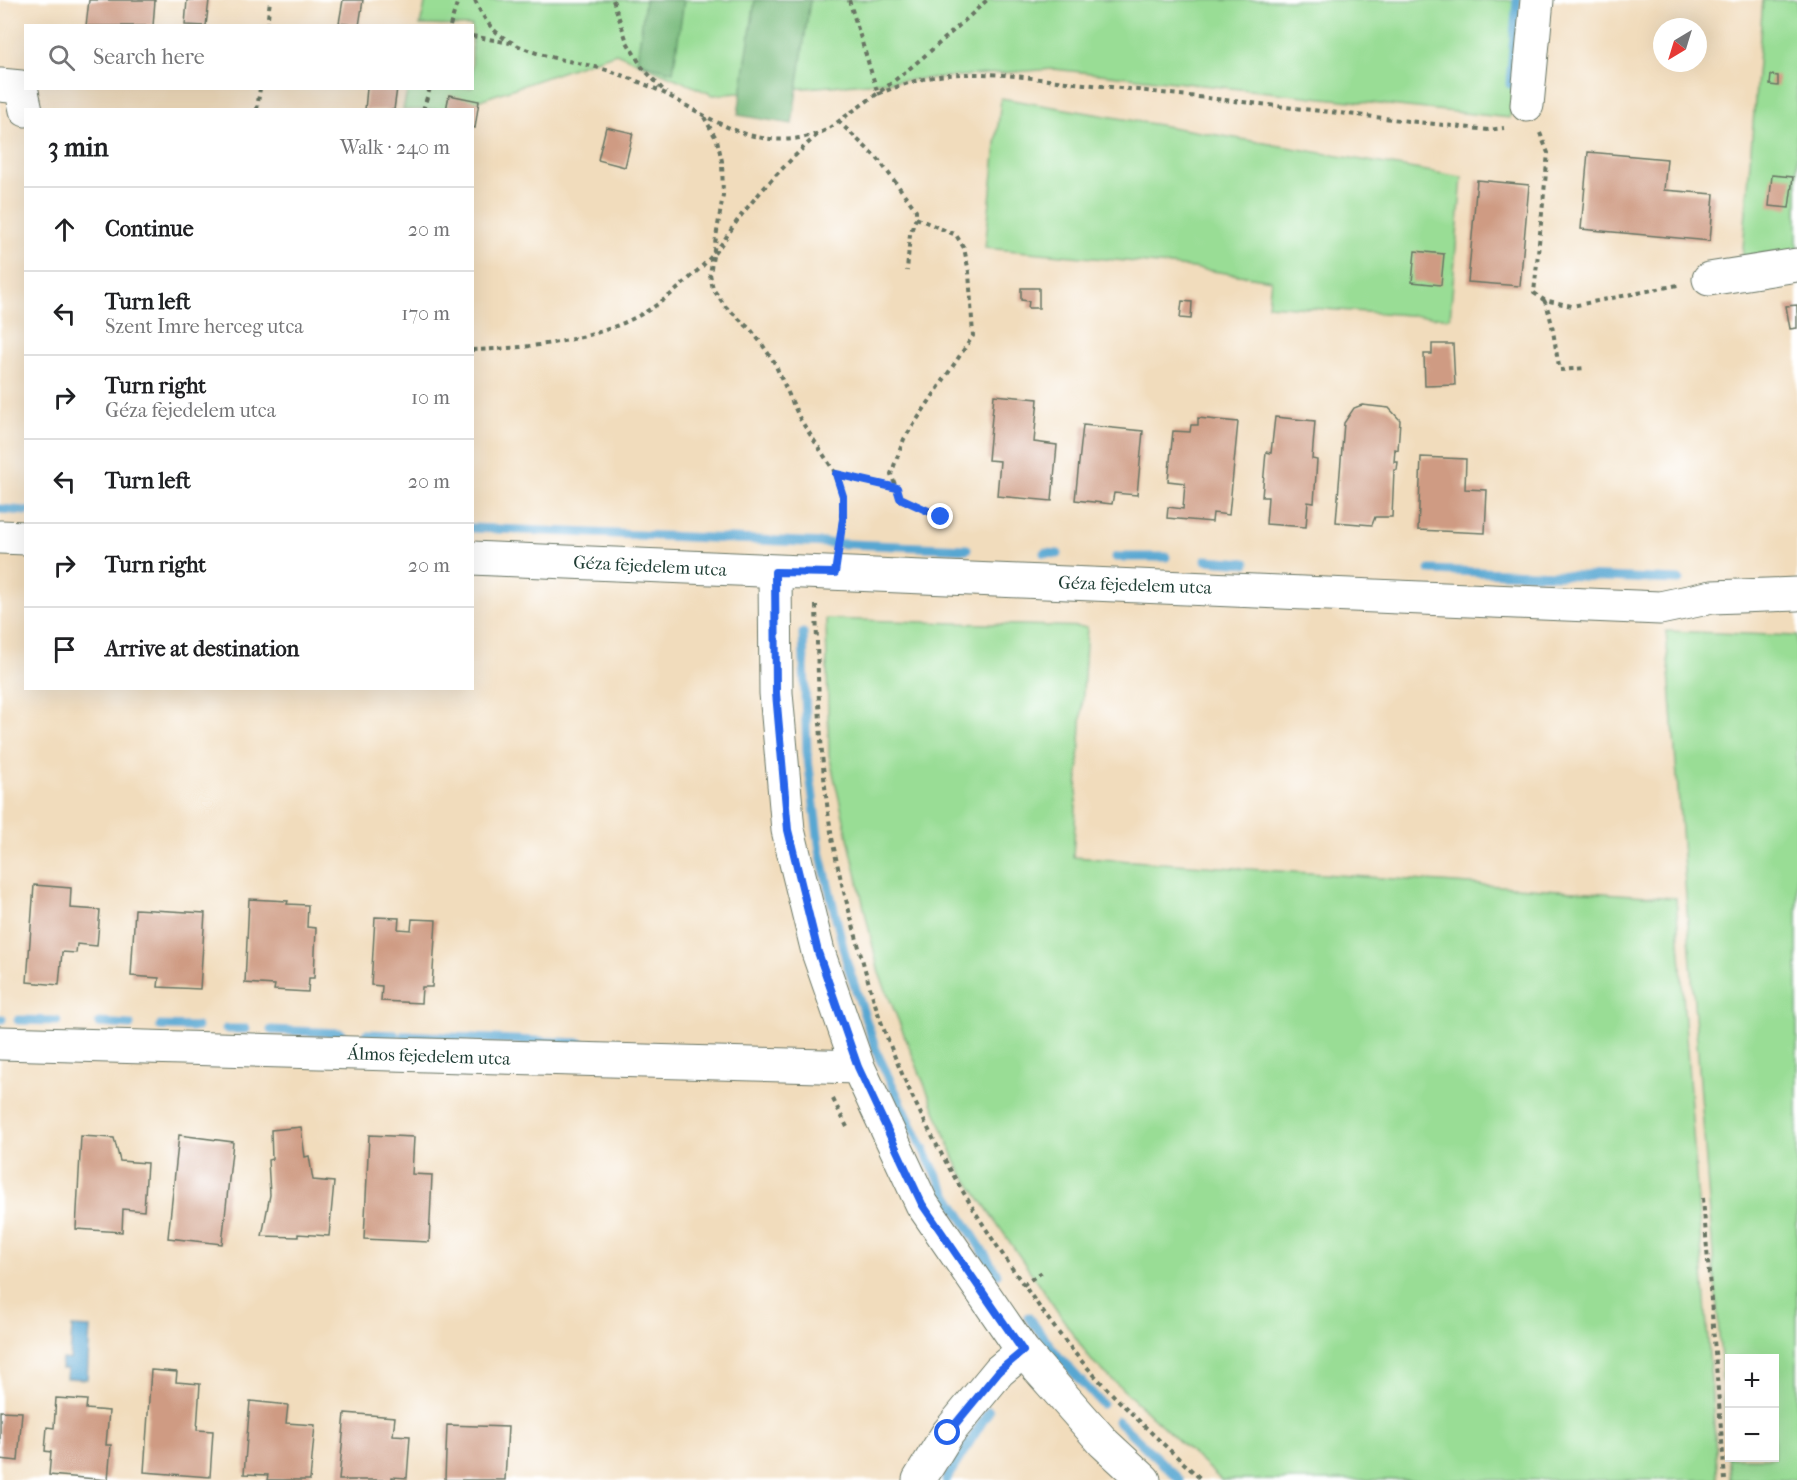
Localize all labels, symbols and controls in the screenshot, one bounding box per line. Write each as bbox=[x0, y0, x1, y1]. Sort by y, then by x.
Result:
north arrow bbox=[1653, 18, 1707, 72]
search box bbox=[24, 24, 474, 90]
icon: search bbox=[45, 41, 78, 74]
text: Search here bbox=[93, 44, 205, 70]
text: 3 min bbox=[48, 132, 109, 163]
text: Walk · 240 m bbox=[340, 136, 450, 159]
icon: ahead bbox=[48, 213, 81, 246]
text: Continue bbox=[105, 216, 194, 242]
text: 20 m bbox=[408, 218, 450, 241]
text: Turn left bbox=[105, 289, 191, 315]
icon: left bbox=[48, 297, 81, 330]
text: 170 m bbox=[401, 302, 450, 325]
text: Szent Imre herceg utca bbox=[105, 315, 304, 338]
text: Turn right bbox=[105, 373, 206, 399]
icon: right bbox=[48, 381, 81, 414]
text: 10 m bbox=[411, 386, 450, 409]
text: Géza fejedelem utca bbox=[105, 399, 276, 422]
icon: left bbox=[48, 465, 81, 498]
text: Turn left bbox=[105, 468, 191, 494]
text: 20 m bbox=[408, 470, 450, 493]
route end bbox=[927, 503, 953, 529]
icon: right bbox=[48, 549, 81, 582]
text: Turn right bbox=[105, 552, 206, 578]
street label: Géza fejedelem utca bbox=[573, 552, 728, 581]
text: 20 m bbox=[408, 554, 450, 577]
street label: Géza fejedelem utca bbox=[1058, 572, 1213, 599]
icon: arrive bbox=[48, 633, 81, 666]
text: Arrive at destination bbox=[105, 636, 299, 662]
street label: Álmos fejedelem utca bbox=[346, 1042, 512, 1070]
map controls bbox=[1725, 1354, 1779, 1462]
button: + bbox=[1725, 1354, 1779, 1408]
button: − bbox=[1725, 1408, 1779, 1462]
route start bbox=[934, 1419, 960, 1445]

